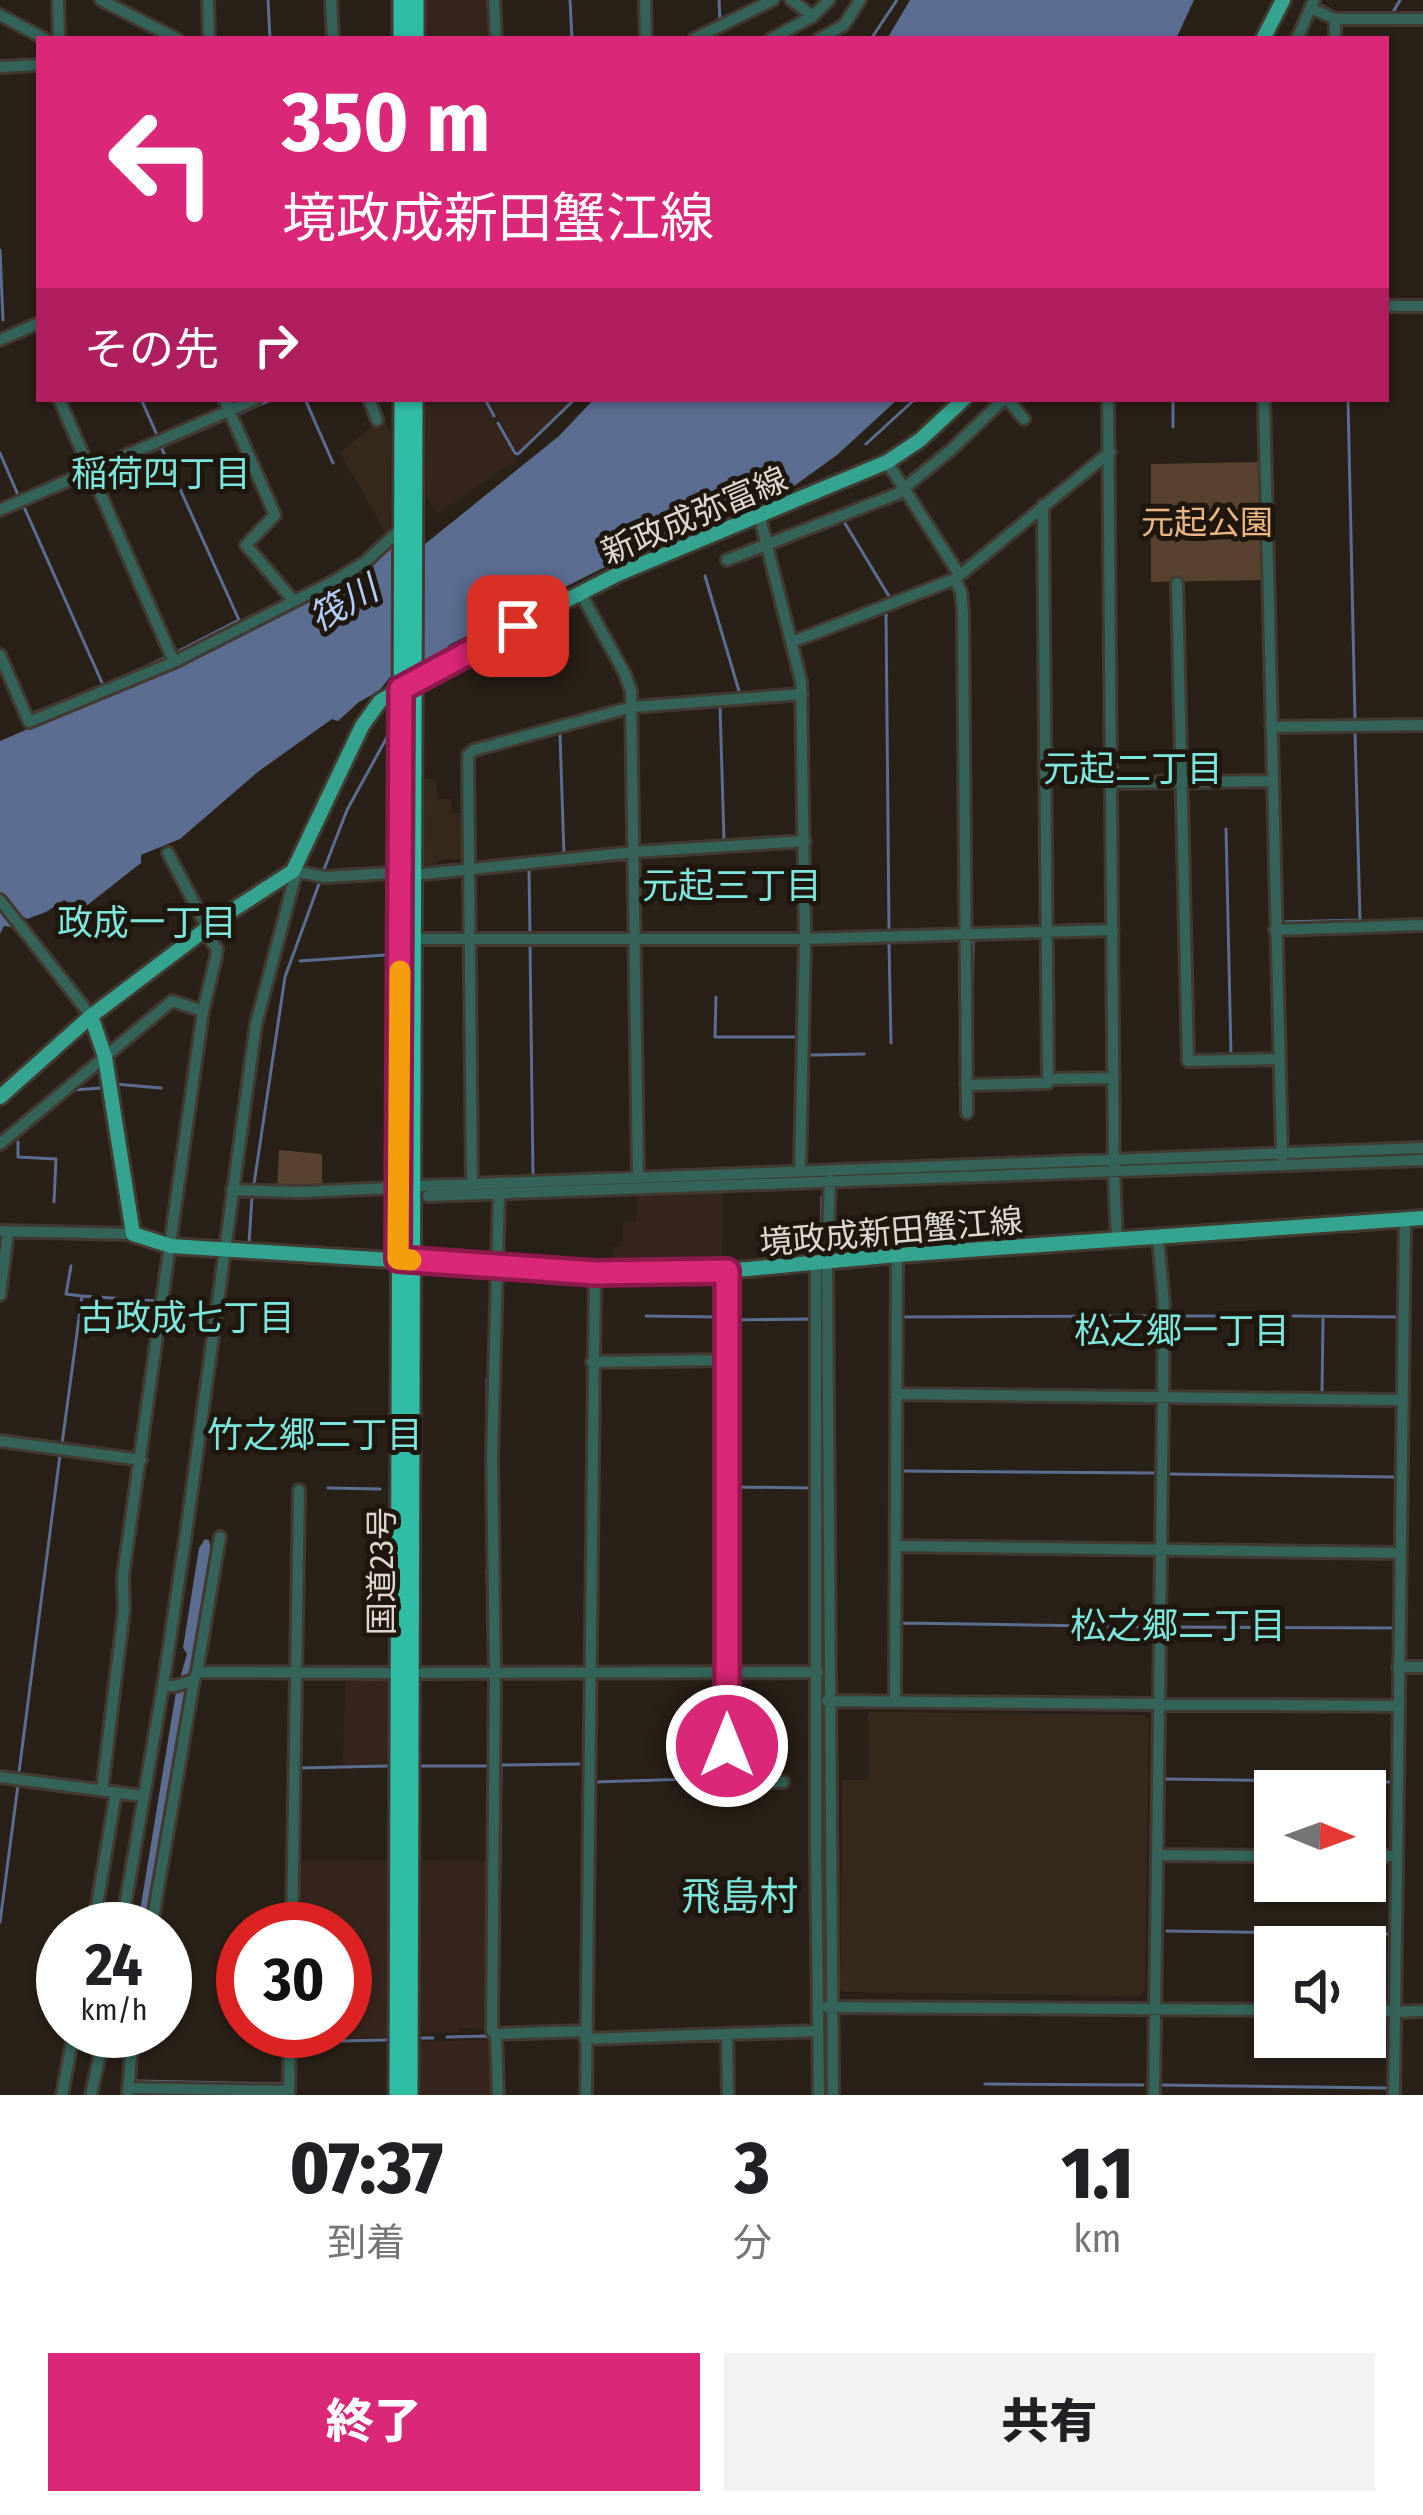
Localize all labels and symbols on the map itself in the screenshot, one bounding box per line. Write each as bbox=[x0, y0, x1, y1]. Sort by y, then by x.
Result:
district label: 稲荷四丁目 bbox=[71, 452, 251, 496]
street label: 新政成弥富線 bbox=[595, 459, 793, 573]
park label: 元起公園 bbox=[1141, 503, 1273, 543]
water label: 筏川 bbox=[301, 565, 389, 641]
pin bbox=[467, 575, 569, 677]
district label: 元起二丁目 bbox=[1043, 747, 1223, 791]
district label: 元起三丁目 bbox=[642, 864, 822, 908]
district label: 政成一丁目 bbox=[57, 901, 237, 945]
street label: 境政成新田蟹江線 bbox=[758, 1201, 1024, 1263]
district label: 古政成七丁目 bbox=[79, 1296, 295, 1340]
district label: 松之郷一丁目 bbox=[1074, 1309, 1290, 1353]
district label: 竹之郷二丁目 bbox=[207, 1413, 423, 1457]
street label: 国道23号 bbox=[362, 1507, 402, 1635]
district label: 松之郷二丁目 bbox=[1070, 1604, 1286, 1648]
position arrow bbox=[664, 1683, 790, 1809]
north arrow bbox=[1254, 1770, 1386, 1902]
district label: 飛島村 bbox=[681, 1874, 799, 1920]
speed limit sign: 30 bbox=[216, 1902, 372, 2058]

